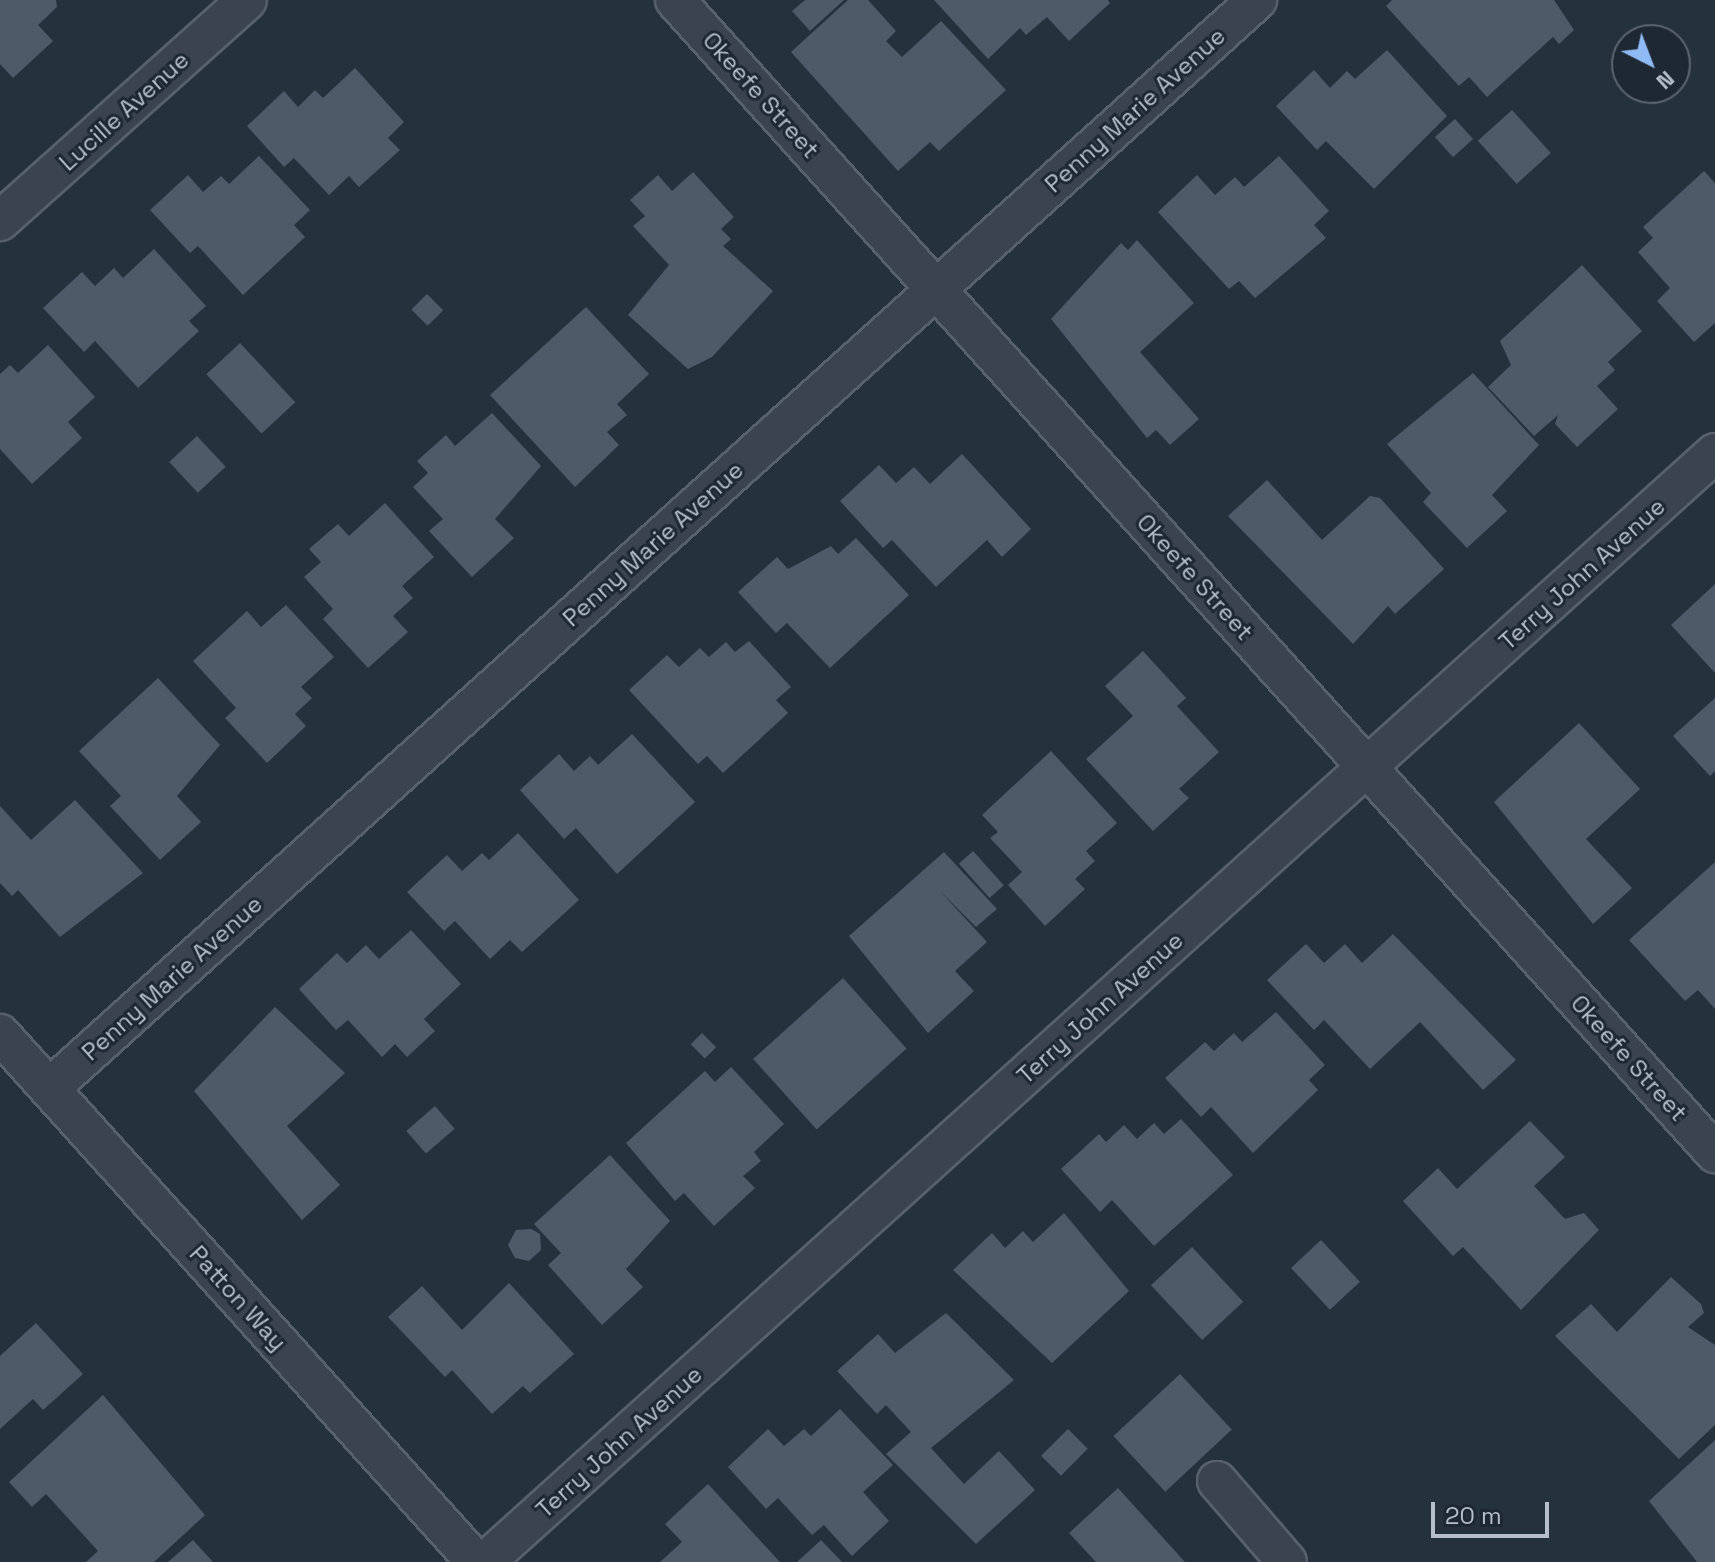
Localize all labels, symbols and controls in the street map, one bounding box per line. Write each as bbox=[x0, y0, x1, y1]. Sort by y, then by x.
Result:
street label: Penny Marie Avenue bbox=[1039, 21, 1231, 199]
north arrow bbox=[1611, 24, 1691, 104]
street label: Okeefe Street bbox=[697, 26, 825, 164]
street label: Lucille Avenue bbox=[53, 45, 195, 177]
text: N bbox=[1651, 65, 1681, 96]
street label: Penny Marie Avenue bbox=[557, 455, 749, 633]
street label: Terry John Avenue bbox=[1493, 492, 1671, 656]
street label: Okeefe Street bbox=[1131, 508, 1259, 646]
street label: Penny Marie Avenue bbox=[76, 889, 268, 1067]
street label: Terry John Avenue bbox=[1011, 926, 1189, 1090]
street label: Okeefe Street bbox=[1565, 989, 1693, 1127]
street label: Patton Way bbox=[183, 1240, 293, 1356]
street label: Terry John Avenue bbox=[530, 1360, 708, 1524]
scale bar bbox=[1435, 1486, 1553, 1536]
text: 20 m bbox=[1445, 1500, 1502, 1531]

